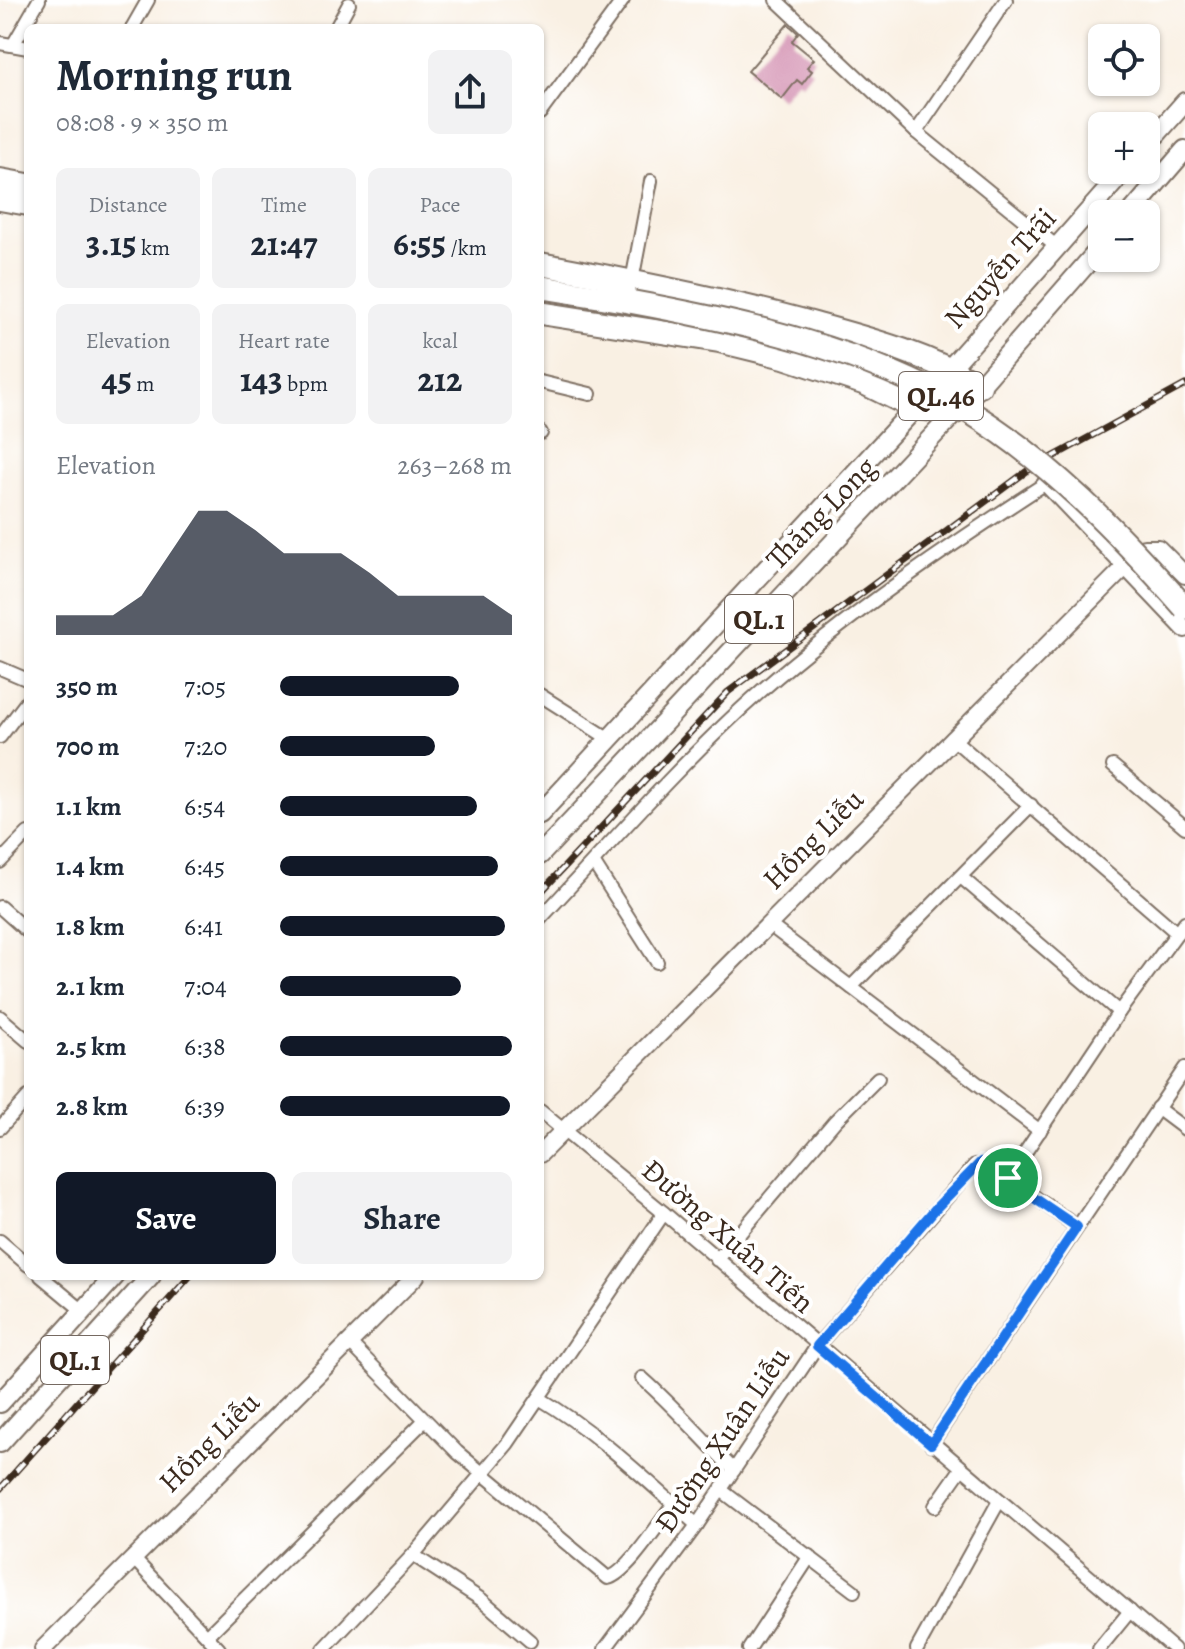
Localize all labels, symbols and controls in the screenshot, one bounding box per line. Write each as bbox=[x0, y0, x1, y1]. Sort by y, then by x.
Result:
map controls bbox=[1088, 24, 1160, 272]
button: locate bbox=[1088, 24, 1160, 96]
text: Morning run bbox=[56, 45, 292, 105]
button: share bbox=[428, 50, 512, 134]
text: 08:08 · 9 × 350 m bbox=[56, 105, 228, 140]
button: + bbox=[1088, 112, 1160, 184]
text: Distance bbox=[89, 190, 167, 220]
text: Time bbox=[261, 190, 307, 220]
text: Pace bbox=[420, 190, 460, 220]
street label: Nguyễn Trãi bbox=[935, 199, 1065, 337]
button: − bbox=[1088, 200, 1160, 272]
text: 3.15 bbox=[86, 220, 137, 267]
text: 21:47 bbox=[250, 220, 318, 267]
text: 6:55 bbox=[393, 220, 446, 267]
text: km bbox=[137, 233, 170, 263]
text: /km bbox=[446, 233, 487, 263]
text: Elevation bbox=[86, 326, 170, 356]
text: Heart rate bbox=[238, 326, 330, 356]
text: kcal bbox=[422, 326, 458, 356]
text: 45 bbox=[101, 356, 132, 403]
text: 143 bbox=[240, 356, 283, 403]
text: 212 bbox=[417, 356, 463, 403]
text: m bbox=[132, 369, 155, 399]
text: bpm bbox=[283, 369, 328, 399]
road number: QL.46 bbox=[899, 372, 983, 420]
text: Elevation bbox=[56, 448, 156, 483]
text: 263–268 m bbox=[397, 448, 512, 483]
street label: Thăng Long bbox=[757, 448, 885, 578]
road number: QL.1 bbox=[725, 595, 793, 643]
text: 350 m bbox=[56, 669, 118, 704]
text: 7:05 bbox=[184, 669, 226, 704]
text: 700 m bbox=[56, 729, 120, 764]
text: 7:20 bbox=[184, 729, 227, 764]
street label: Hồng Liễu bbox=[754, 779, 873, 898]
text: 1.1 km bbox=[56, 789, 122, 824]
text: 6:54 bbox=[184, 789, 225, 824]
text: 1.4 km bbox=[56, 849, 124, 884]
text: 6:45 bbox=[184, 849, 225, 884]
text: 1.8 km bbox=[56, 909, 125, 944]
text: 6:41 bbox=[184, 909, 223, 944]
text: 2.1 km bbox=[56, 969, 125, 1004]
text: 7:04 bbox=[184, 969, 227, 1004]
text: 2.5 km bbox=[56, 1029, 127, 1064]
text: 6:38 bbox=[184, 1029, 226, 1064]
text: 2.8 km bbox=[56, 1089, 128, 1124]
text: 6:39 bbox=[184, 1089, 225, 1124]
pin bbox=[974, 1144, 1042, 1212]
street label: Đường Xuân Tiến bbox=[633, 1150, 823, 1322]
icon: arrive bbox=[986, 1156, 1030, 1200]
button: Save bbox=[56, 1172, 276, 1264]
button: Share bbox=[292, 1172, 512, 1264]
road number: QL.1 bbox=[41, 1336, 109, 1384]
street label: Đường Xuân Liễu bbox=[645, 1339, 799, 1541]
street label: Hồng Liễu bbox=[150, 1382, 269, 1501]

